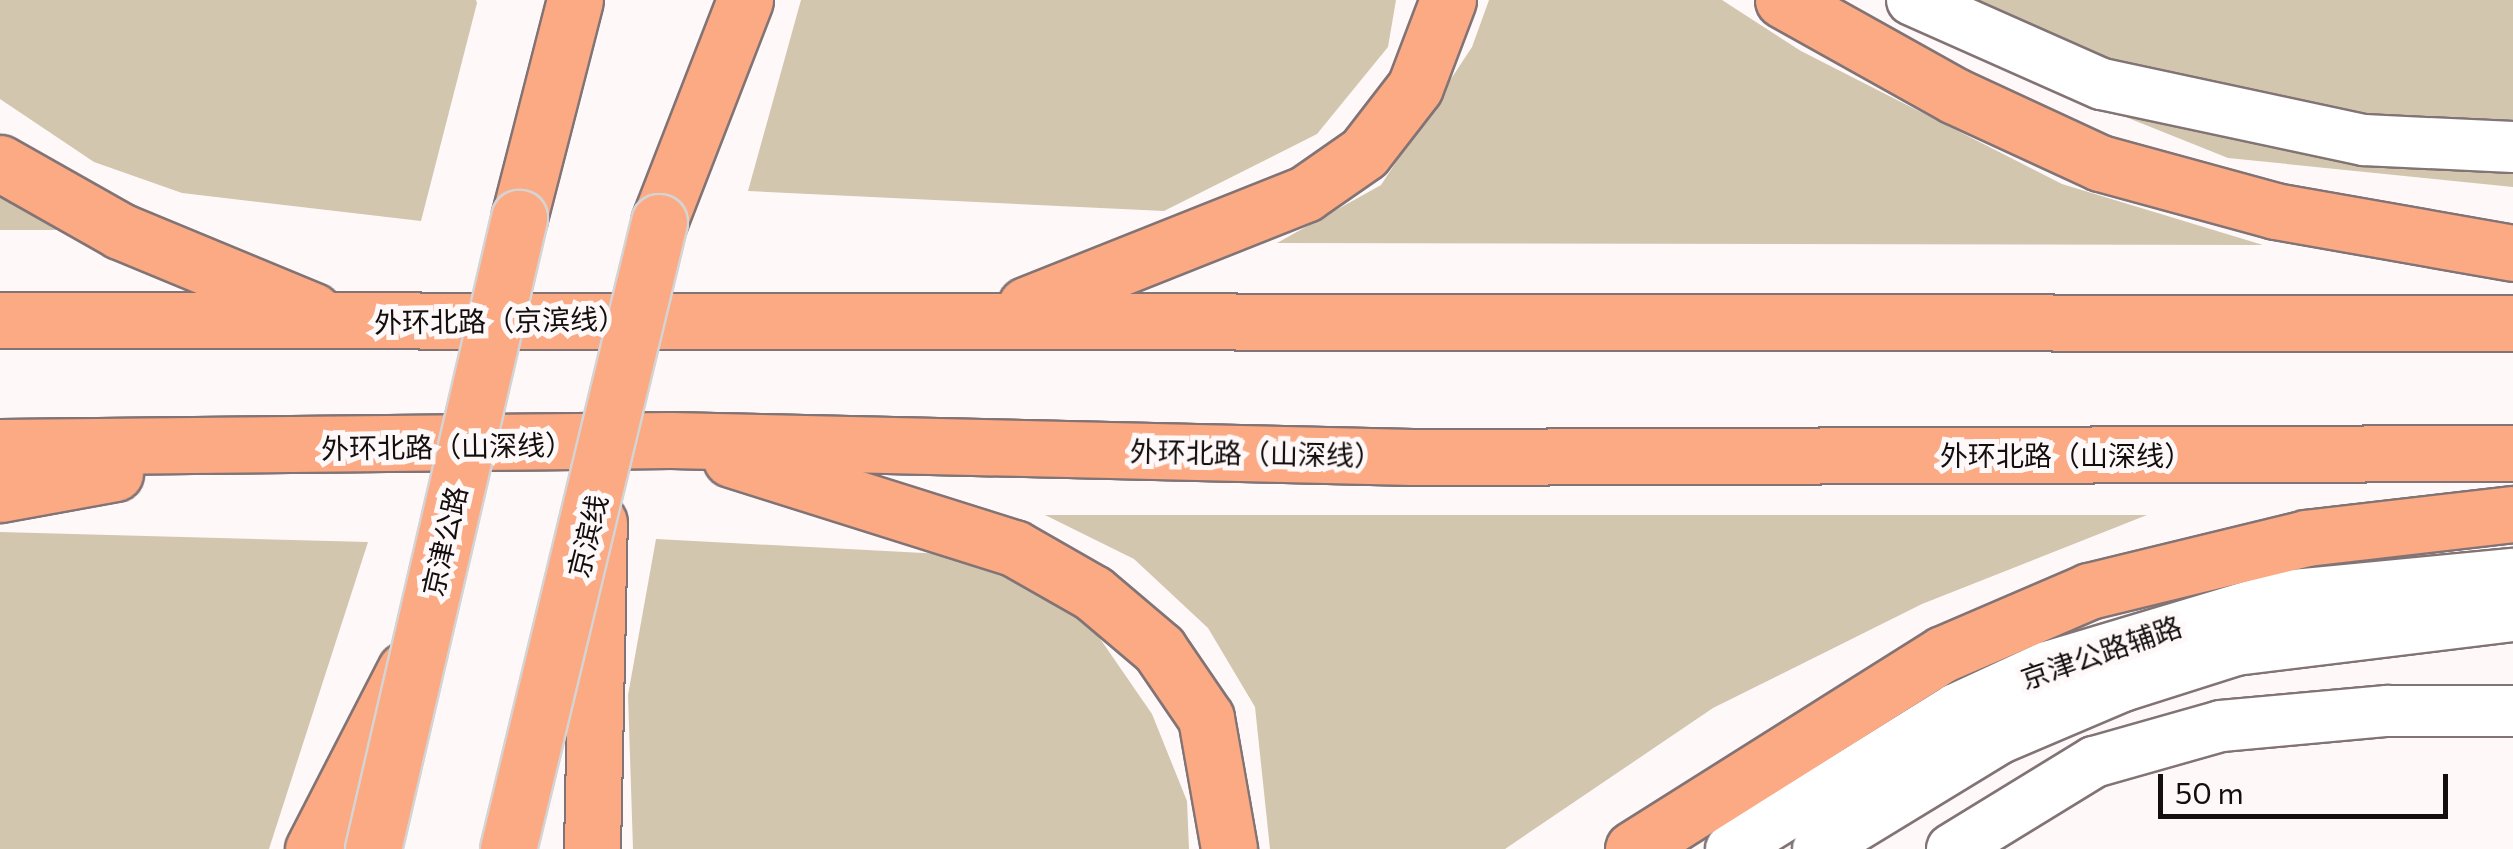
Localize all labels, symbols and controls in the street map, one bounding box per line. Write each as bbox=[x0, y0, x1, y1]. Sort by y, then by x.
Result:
street label: 外环北路（京滨线） bbox=[374, 301, 626, 339]
street label: 外环北路（山深线） bbox=[321, 427, 573, 465]
street label: 外环北路（山深线） bbox=[1130, 434, 1382, 472]
street label: 外环北路（山深线） bbox=[1940, 438, 2192, 472]
street label: 京津公路 bbox=[415, 483, 473, 599]
street label: 京滨线 bbox=[561, 491, 613, 581]
street label: 京津公路辅路 bbox=[2016, 609, 2186, 695]
scale bar bbox=[2163, 754, 2453, 816]
text: 50 m bbox=[2175, 773, 2244, 810]

